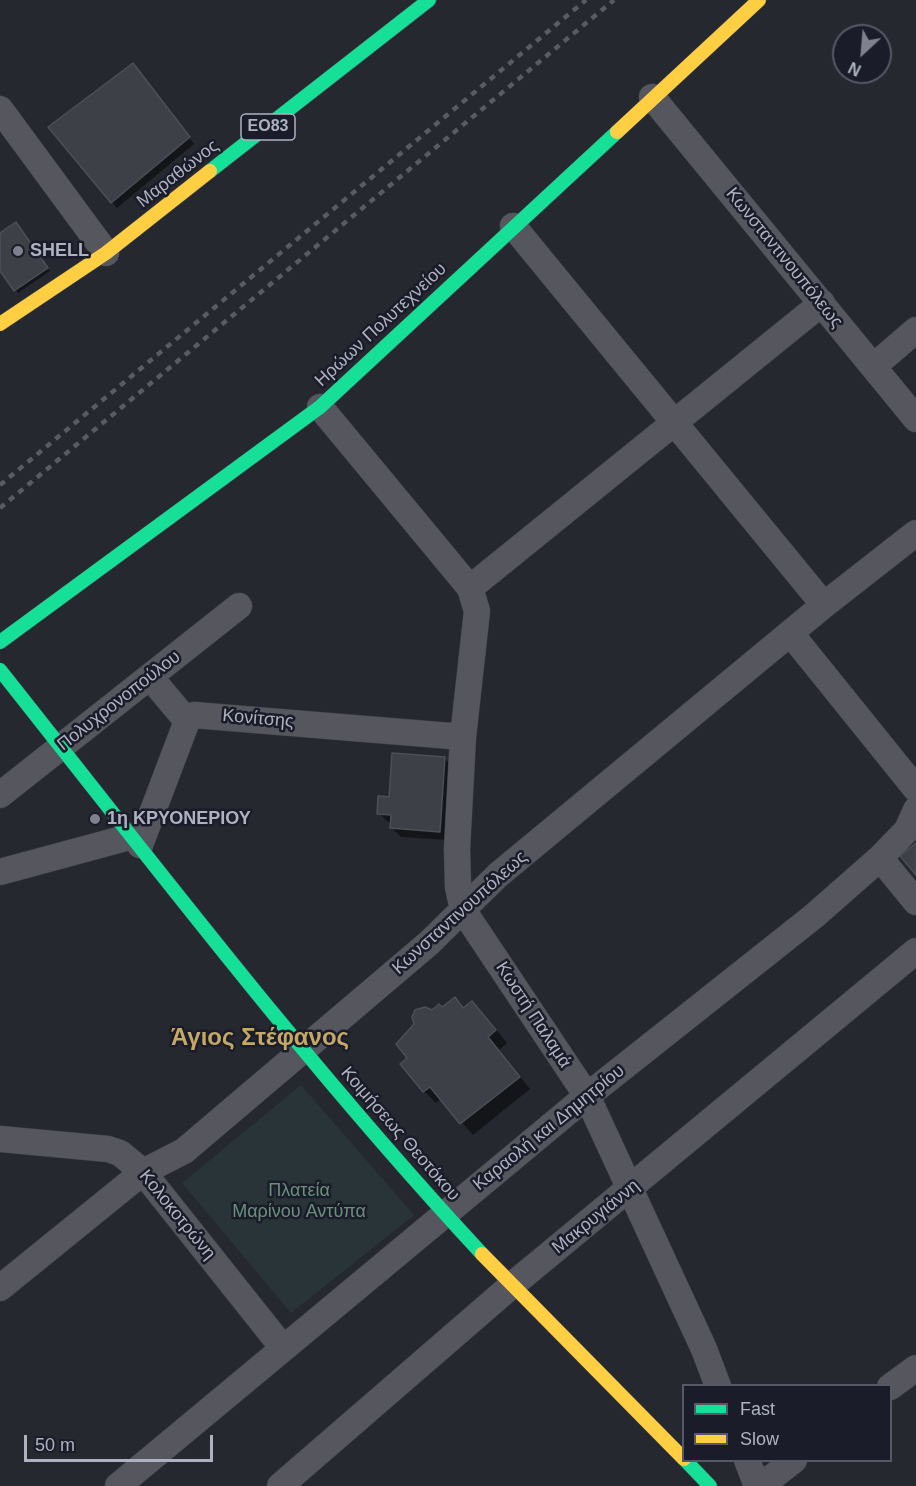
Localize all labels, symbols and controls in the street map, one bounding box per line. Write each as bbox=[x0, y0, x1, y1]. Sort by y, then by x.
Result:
north arrow bbox=[832, 24, 892, 84]
text: N bbox=[846, 59, 864, 79]
road number: ΕΟ83 bbox=[241, 114, 295, 140]
street label: Μαραθώνος bbox=[133, 135, 223, 213]
street label: Κωνσταντινουπόλεως bbox=[721, 184, 847, 332]
place label: SHELL bbox=[30, 240, 89, 262]
marker: SHELL bbox=[11, 244, 25, 258]
street label: Ηρώων Πολυτεχνείου bbox=[311, 258, 451, 392]
street label: Πολυχρονοπούλου bbox=[53, 646, 185, 756]
street label: Κονίτσης bbox=[221, 705, 295, 733]
place label: 1η ΚΡΥΟΝΕΡΙΟΥ bbox=[107, 808, 251, 830]
marker: 1η ΚΡΥΟΝΕΡΙΟΥ bbox=[88, 812, 102, 826]
street label: Κωνσταντινουπόλεως bbox=[388, 847, 532, 979]
street label: Κωστή Παλαμά bbox=[491, 958, 575, 1072]
district label: Άγιος Στέφανος bbox=[171, 1024, 349, 1052]
street label: Καραολή και Δημητρίου bbox=[469, 1060, 629, 1196]
street label: Κοιμήσεως Θεοτόκου bbox=[336, 1063, 464, 1205]
street label: Κολοκοτρώνη bbox=[134, 1166, 220, 1264]
street label: Μακρυγιάννη bbox=[548, 1175, 644, 1259]
park label: Πλατεία Μαρίνου Αντύπα bbox=[232, 1180, 366, 1222]
legend bbox=[682, 1384, 892, 1462]
text: Fast bbox=[740, 1399, 775, 1419]
scale bar bbox=[27, 1423, 216, 1461]
text: Slow bbox=[740, 1429, 779, 1449]
text: 50 m bbox=[35, 1435, 75, 1455]

